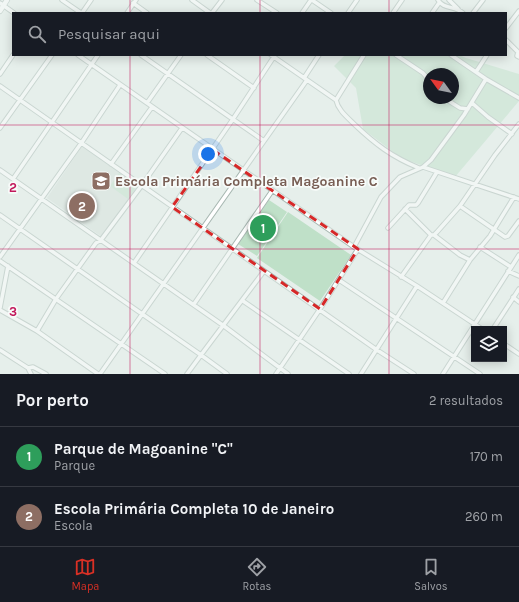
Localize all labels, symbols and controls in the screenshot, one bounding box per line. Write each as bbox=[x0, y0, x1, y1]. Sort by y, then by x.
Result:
search box bbox=[12, 12, 507, 56]
icon: search bbox=[26, 23, 48, 45]
text: Pesquisar aqui bbox=[58, 25, 160, 43]
north arrow bbox=[423, 68, 459, 104]
your location bbox=[198, 144, 218, 164]
school or university icon: Escola Primária Completa Magoanine C bbox=[90, 170, 112, 192]
place label: Escola Primária Completa Magoanine C bbox=[115, 173, 378, 190]
text: 2 bbox=[9, 180, 17, 195]
pin: 2 bbox=[69, 191, 95, 221]
pin: 1 bbox=[250, 213, 276, 243]
text: 3 bbox=[9, 304, 17, 319]
map controls bbox=[471, 326, 507, 362]
button: layers bbox=[471, 326, 507, 362]
text: Por perto bbox=[16, 390, 89, 410]
text: 2 resultados bbox=[429, 393, 503, 408]
text: Parque de Magoanine "C" bbox=[54, 440, 233, 458]
text: 1 bbox=[27, 449, 31, 464]
text: 170 m bbox=[470, 449, 503, 464]
text: Parque bbox=[54, 458, 95, 473]
text: Escola Primária Completa 10 de Janeiro bbox=[54, 500, 334, 518]
text: 2 bbox=[25, 509, 33, 524]
text: 260 m bbox=[465, 509, 503, 524]
text: Escola bbox=[54, 518, 93, 533]
tab: Mapa bbox=[72, 556, 99, 593]
tab: Rotas bbox=[243, 556, 271, 593]
tab: Salvos bbox=[414, 556, 447, 593]

